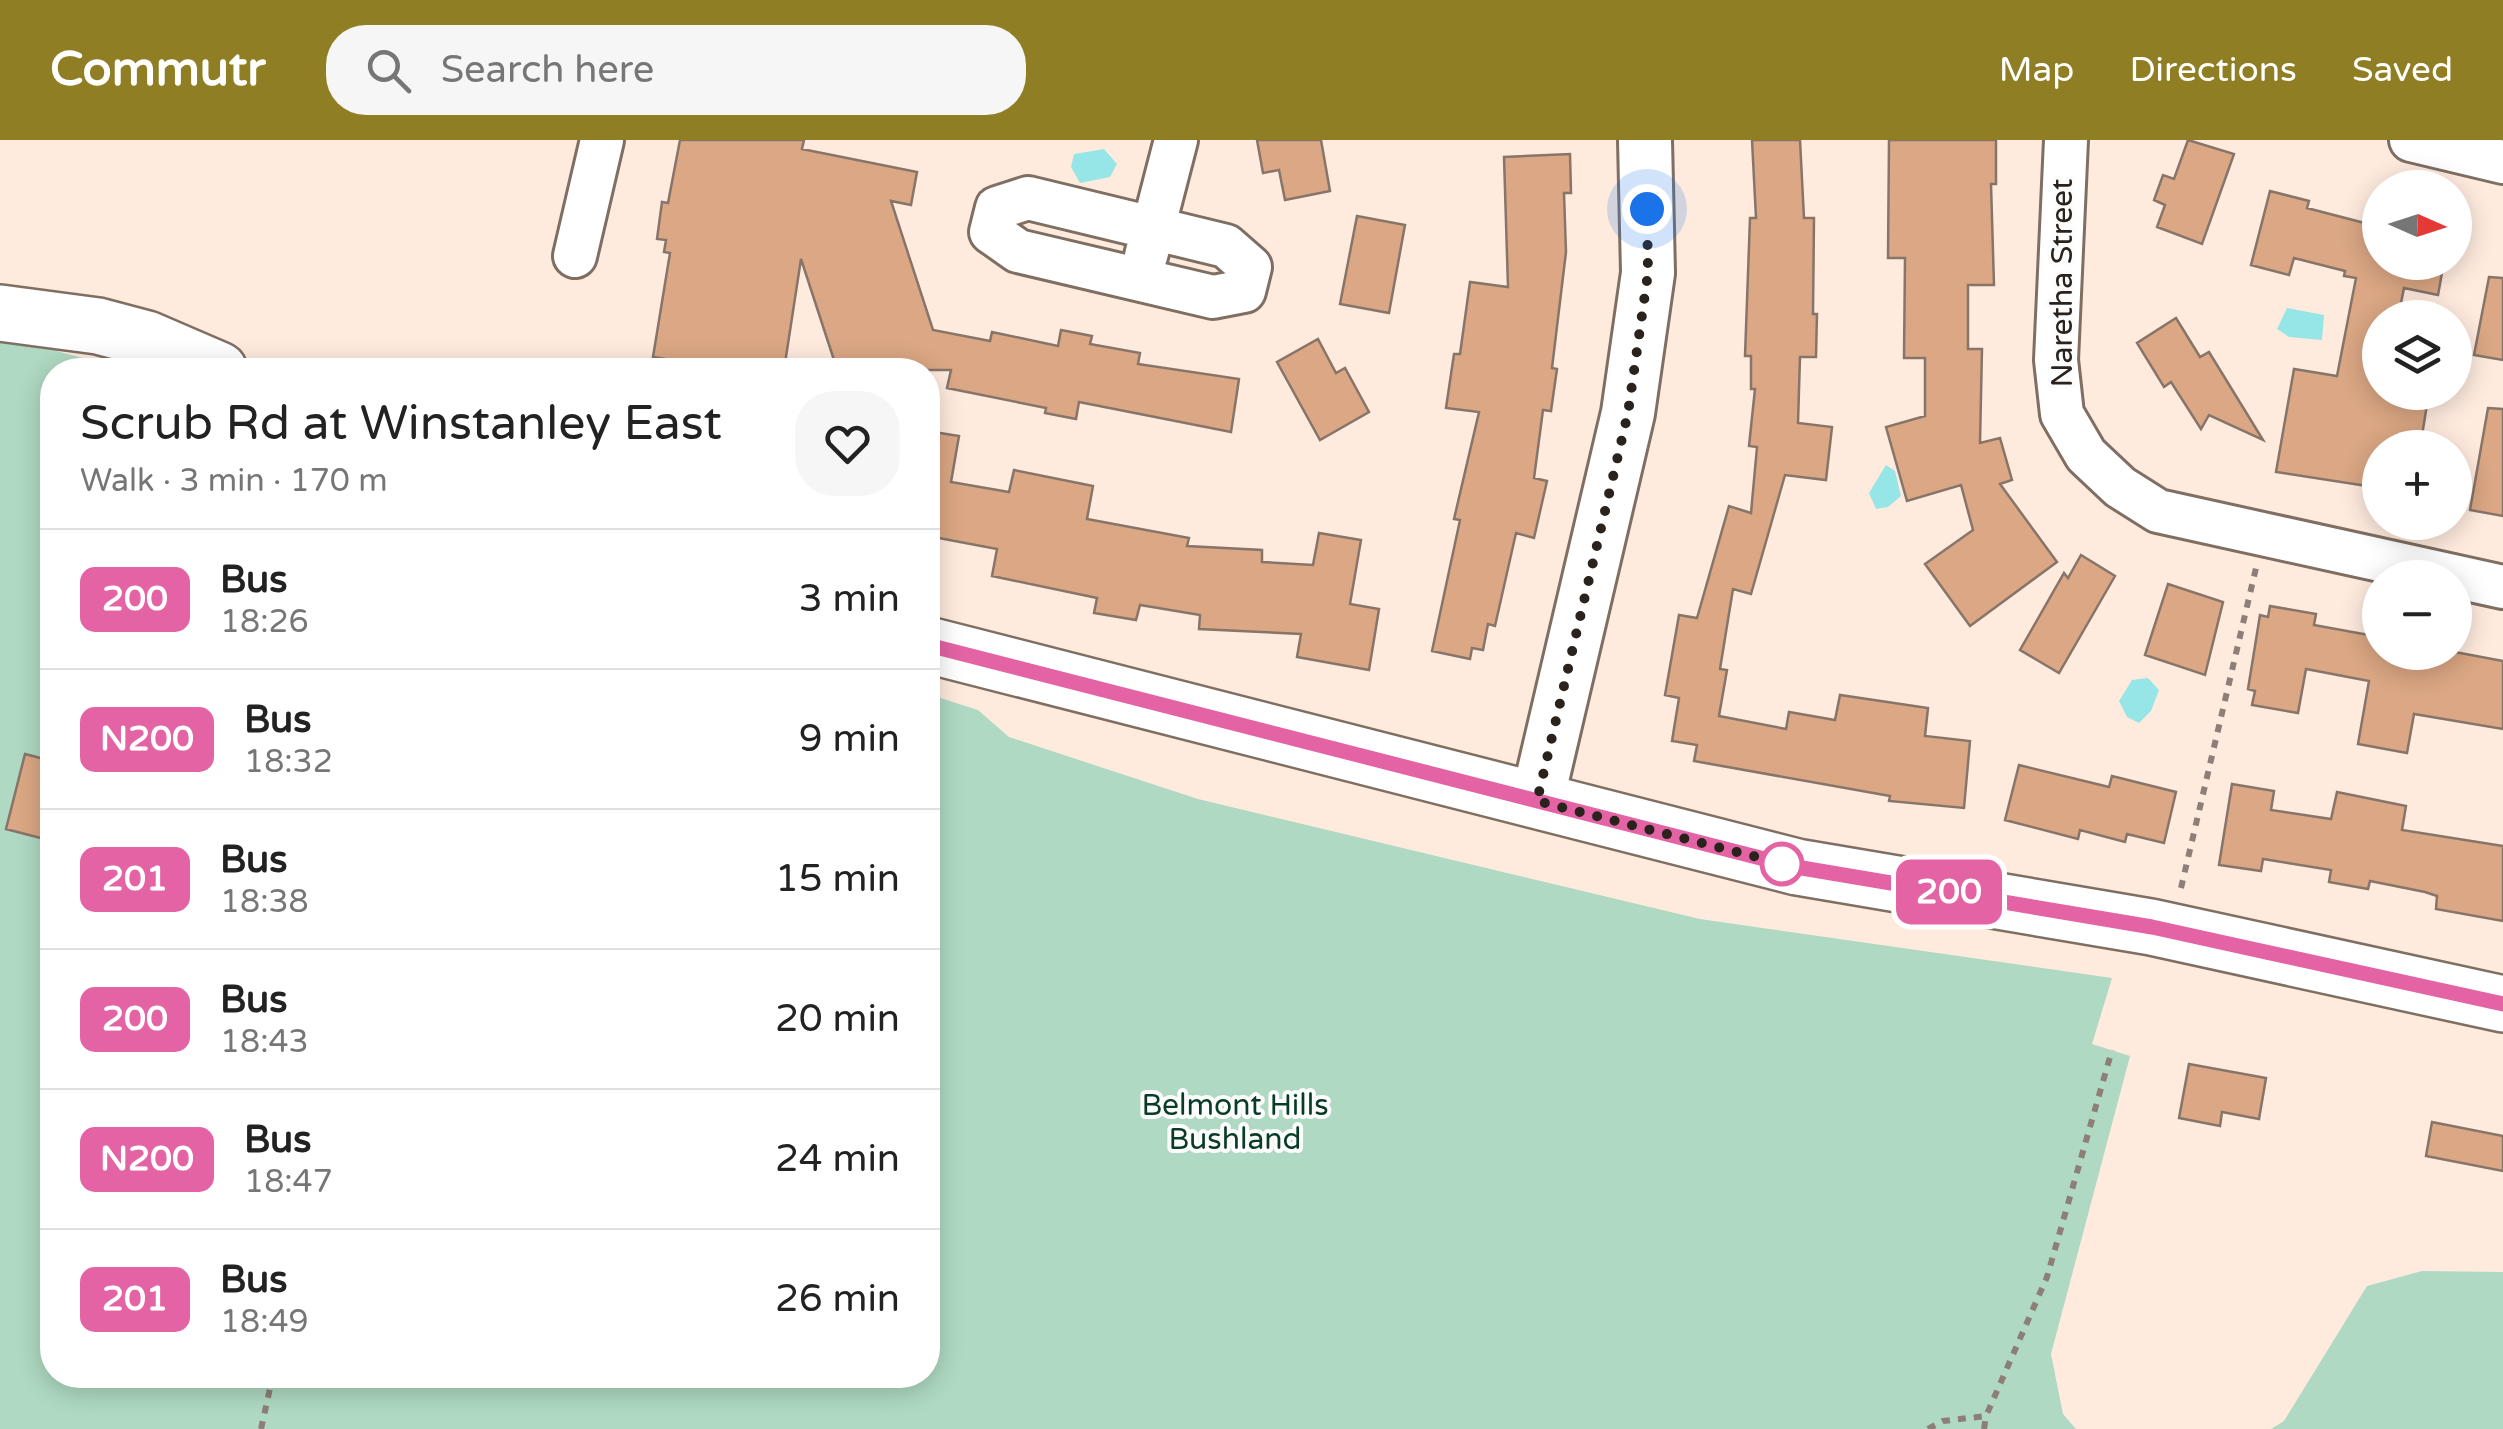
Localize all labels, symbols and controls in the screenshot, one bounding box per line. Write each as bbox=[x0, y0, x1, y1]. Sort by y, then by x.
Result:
search box bbox=[326, 25, 1026, 115]
text: Commutr bbox=[50, 41, 266, 99]
icon: search bbox=[361, 43, 416, 98]
text: Search here bbox=[441, 47, 654, 93]
text: Map bbox=[1999, 49, 2074, 91]
text: Directions bbox=[2129, 49, 2297, 91]
text: Saved bbox=[2352, 49, 2453, 91]
north arrow bbox=[2362, 170, 2472, 280]
map controls bbox=[2362, 170, 2472, 670]
street label: Naretha Street bbox=[2044, 178, 2081, 388]
your location bbox=[1622, 184, 1672, 234]
button: layers bbox=[2362, 300, 2472, 410]
button: heart bbox=[795, 391, 900, 496]
text: Scrub Rd at Winstanley East bbox=[80, 395, 722, 453]
button: + bbox=[2362, 430, 2472, 540]
text: Walk · 3 min · 170 m bbox=[80, 462, 388, 500]
text: Bus bbox=[220, 557, 287, 603]
button: − bbox=[2362, 560, 2472, 670]
text: 3 min bbox=[799, 576, 900, 622]
text: 200 bbox=[102, 578, 168, 620]
text: 18:26 bbox=[220, 603, 309, 641]
text: Bus bbox=[244, 697, 312, 743]
text: 9 min bbox=[799, 716, 900, 762]
text: N200 bbox=[100, 718, 194, 760]
text: 18:32 bbox=[244, 743, 333, 781]
text: Bus bbox=[220, 837, 287, 883]
unlabelled marker bbox=[1761, 843, 1803, 885]
text: 15 min bbox=[775, 856, 900, 902]
text: 201 bbox=[102, 858, 168, 900]
line badge: 200 bbox=[1892, 860, 2006, 924]
text: 200 bbox=[1916, 871, 1982, 913]
text: 18:38 bbox=[220, 883, 309, 921]
text: Bus bbox=[220, 977, 287, 1023]
text: 20 min bbox=[775, 996, 900, 1042]
text: 200 bbox=[102, 998, 168, 1040]
text: 18:43 bbox=[220, 1023, 309, 1061]
park label: Belmont Hills Bushland bbox=[1141, 1087, 1329, 1158]
text: Bus bbox=[244, 1117, 312, 1163]
text: 24 min bbox=[775, 1136, 900, 1182]
text: N200 bbox=[100, 1138, 194, 1180]
text: 18:47 bbox=[244, 1163, 333, 1201]
text: Bus bbox=[220, 1257, 287, 1303]
text: 26 min bbox=[775, 1276, 900, 1322]
text: 201 bbox=[102, 1278, 168, 1320]
text: 18:49 bbox=[220, 1303, 309, 1341]

